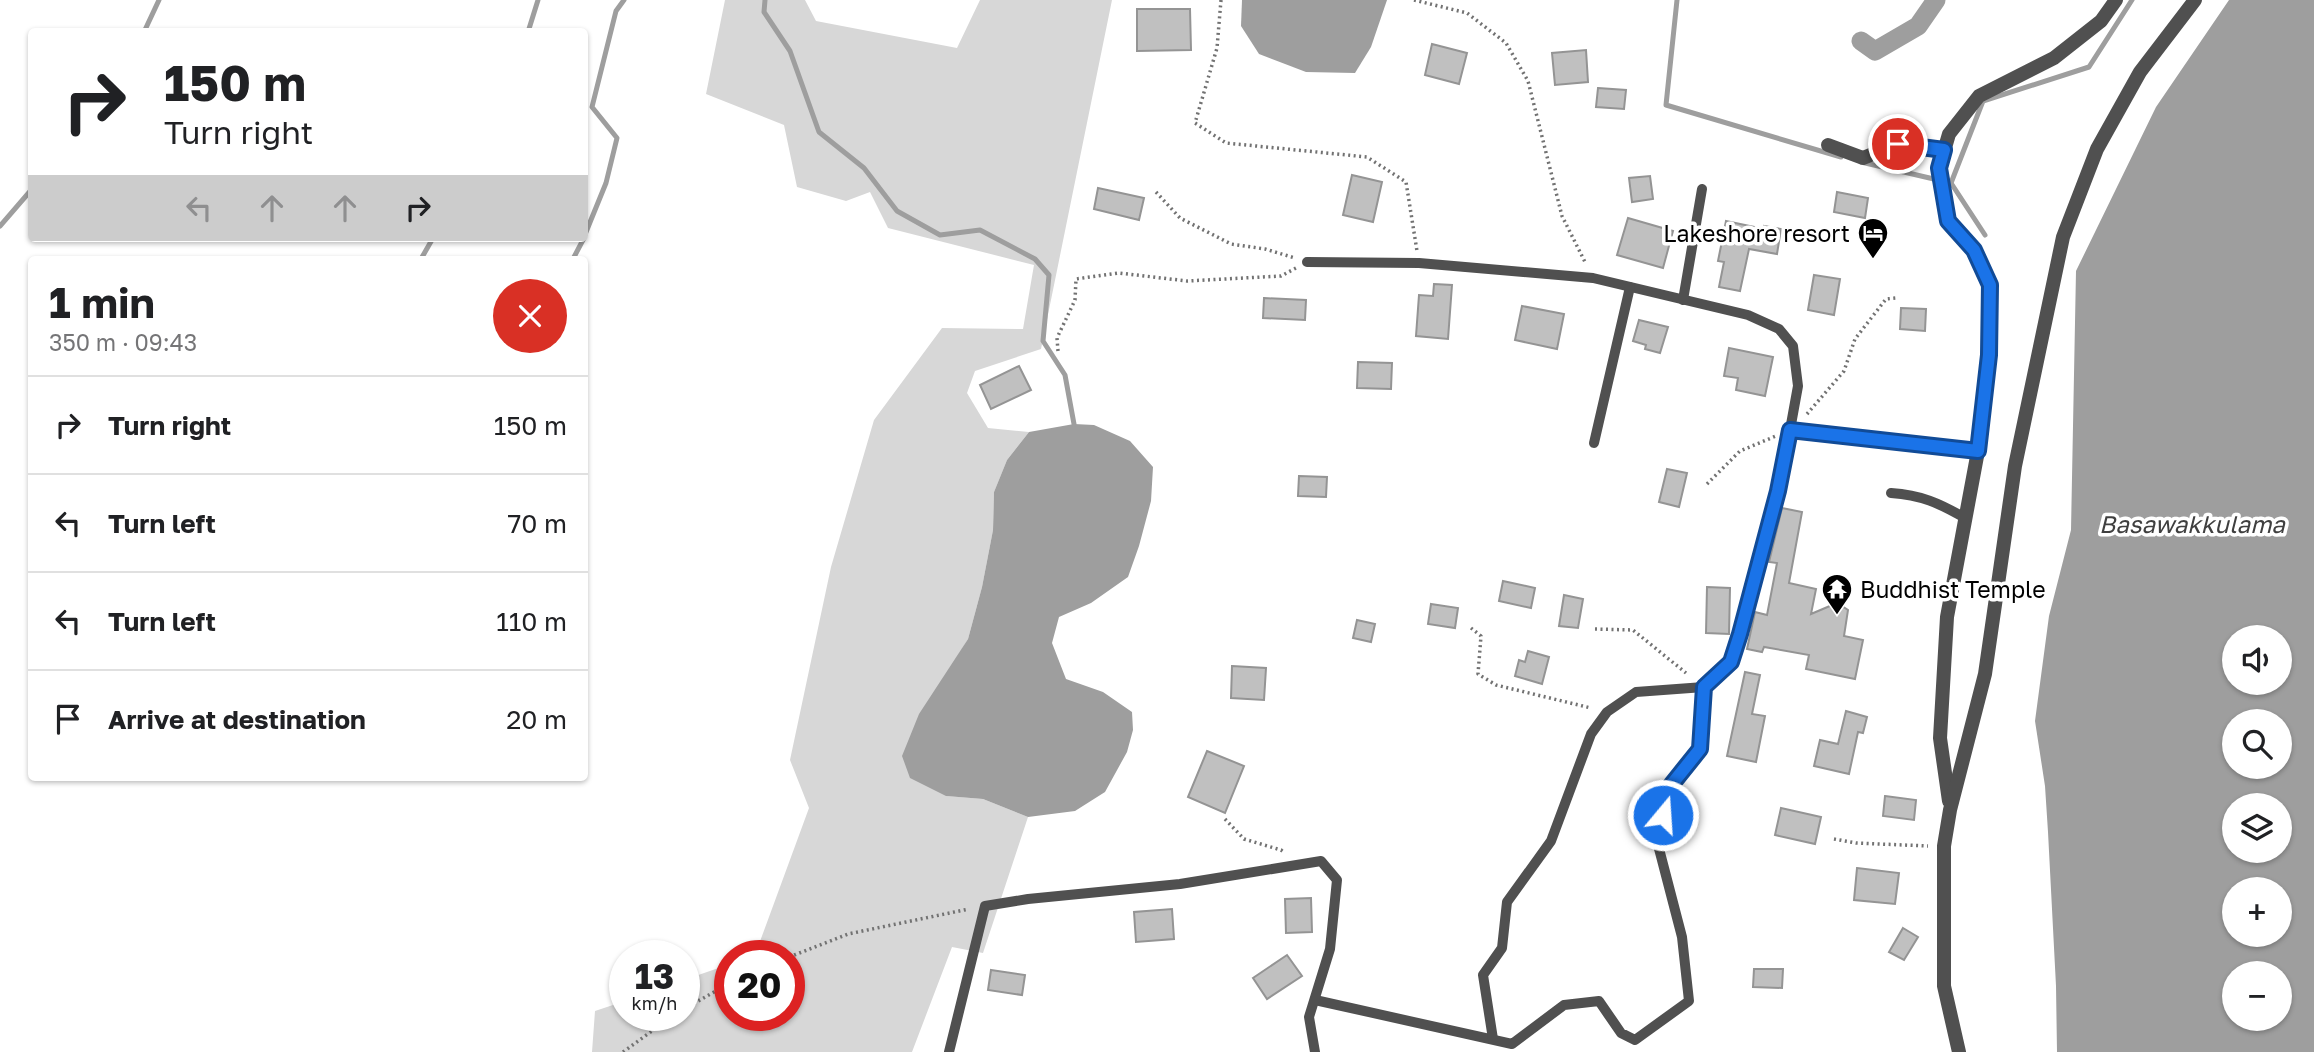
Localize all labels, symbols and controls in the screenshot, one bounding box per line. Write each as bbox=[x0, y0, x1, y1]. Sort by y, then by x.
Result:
text: 150 m bbox=[164, 53, 306, 112]
icon: right bbox=[49, 56, 140, 147]
text: Turn right bbox=[164, 113, 313, 151]
pin bbox=[1868, 114, 1928, 174]
icon: arrive bbox=[1879, 125, 1917, 163]
icon: left bbox=[180, 189, 218, 227]
icon: ahead bbox=[253, 189, 291, 227]
icon: ahead bbox=[326, 189, 364, 227]
icon: right bbox=[399, 189, 437, 227]
hotel icon: Lakeshore resort bbox=[1856, 216, 1890, 260]
place label: Lakeshore resort bbox=[1663, 219, 1850, 247]
text: 1 min bbox=[49, 277, 155, 327]
button: close bbox=[493, 279, 567, 353]
text: 350 m · 09:43 bbox=[49, 328, 197, 356]
icon: right bbox=[49, 406, 87, 444]
text: Turn right bbox=[108, 410, 231, 441]
text: 150 m bbox=[494, 410, 567, 441]
icon: left bbox=[49, 504, 87, 542]
text: Turn left bbox=[108, 508, 216, 539]
text: 70 m bbox=[508, 508, 567, 539]
water label: Basawakkulama bbox=[2099, 509, 2286, 538]
temple icon: Buddhist Temple bbox=[1820, 572, 1854, 616]
place label: Buddhist Temple bbox=[1860, 575, 2046, 603]
icon: left bbox=[49, 602, 87, 640]
text: Turn left bbox=[108, 606, 216, 637]
text: 110 m bbox=[496, 606, 567, 637]
map controls bbox=[2222, 625, 2292, 1031]
button: sound bbox=[2222, 625, 2292, 695]
icon: arrive bbox=[49, 700, 87, 738]
text: Arrive at destination bbox=[108, 704, 366, 735]
text: 20 m bbox=[506, 704, 567, 735]
button: search bbox=[2222, 709, 2292, 779]
position arrow bbox=[1626, 778, 1700, 852]
button: layers bbox=[2222, 793, 2292, 863]
button: + bbox=[2222, 877, 2292, 947]
speed limit sign: 20 bbox=[714, 940, 805, 1031]
text: 13 bbox=[635, 955, 674, 997]
button: − bbox=[2222, 961, 2292, 1031]
text: km/h bbox=[632, 992, 677, 1014]

